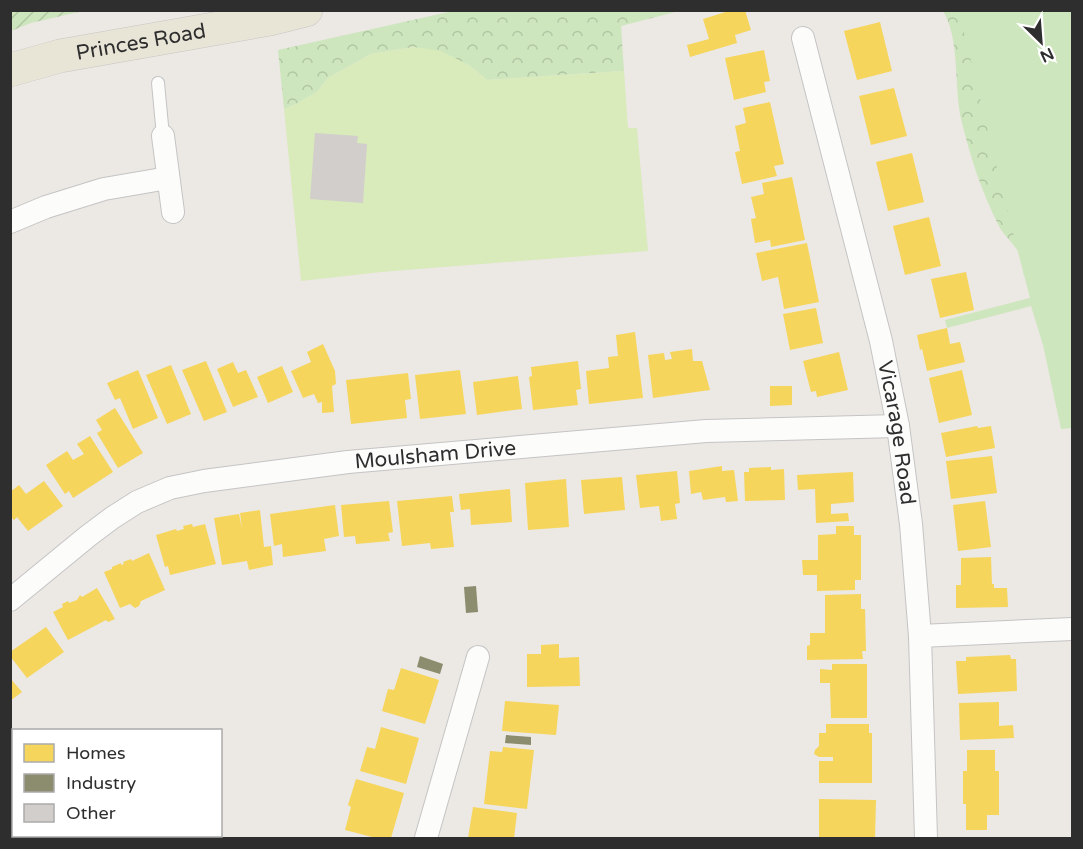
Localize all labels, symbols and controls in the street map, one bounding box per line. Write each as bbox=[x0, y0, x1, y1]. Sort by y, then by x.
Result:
north arrow bbox=[1011, 12, 1071, 72]
street label: Princes Road bbox=[74, 19, 208, 66]
text: N bbox=[1037, 43, 1057, 66]
street label: Vicarage Road bbox=[872, 358, 920, 506]
street label: Moulsham Drive bbox=[354, 435, 517, 474]
legend bbox=[12, 729, 222, 837]
text: Homes bbox=[66, 742, 126, 764]
text: Industry bbox=[66, 772, 137, 794]
text: Other bbox=[66, 802, 116, 824]

